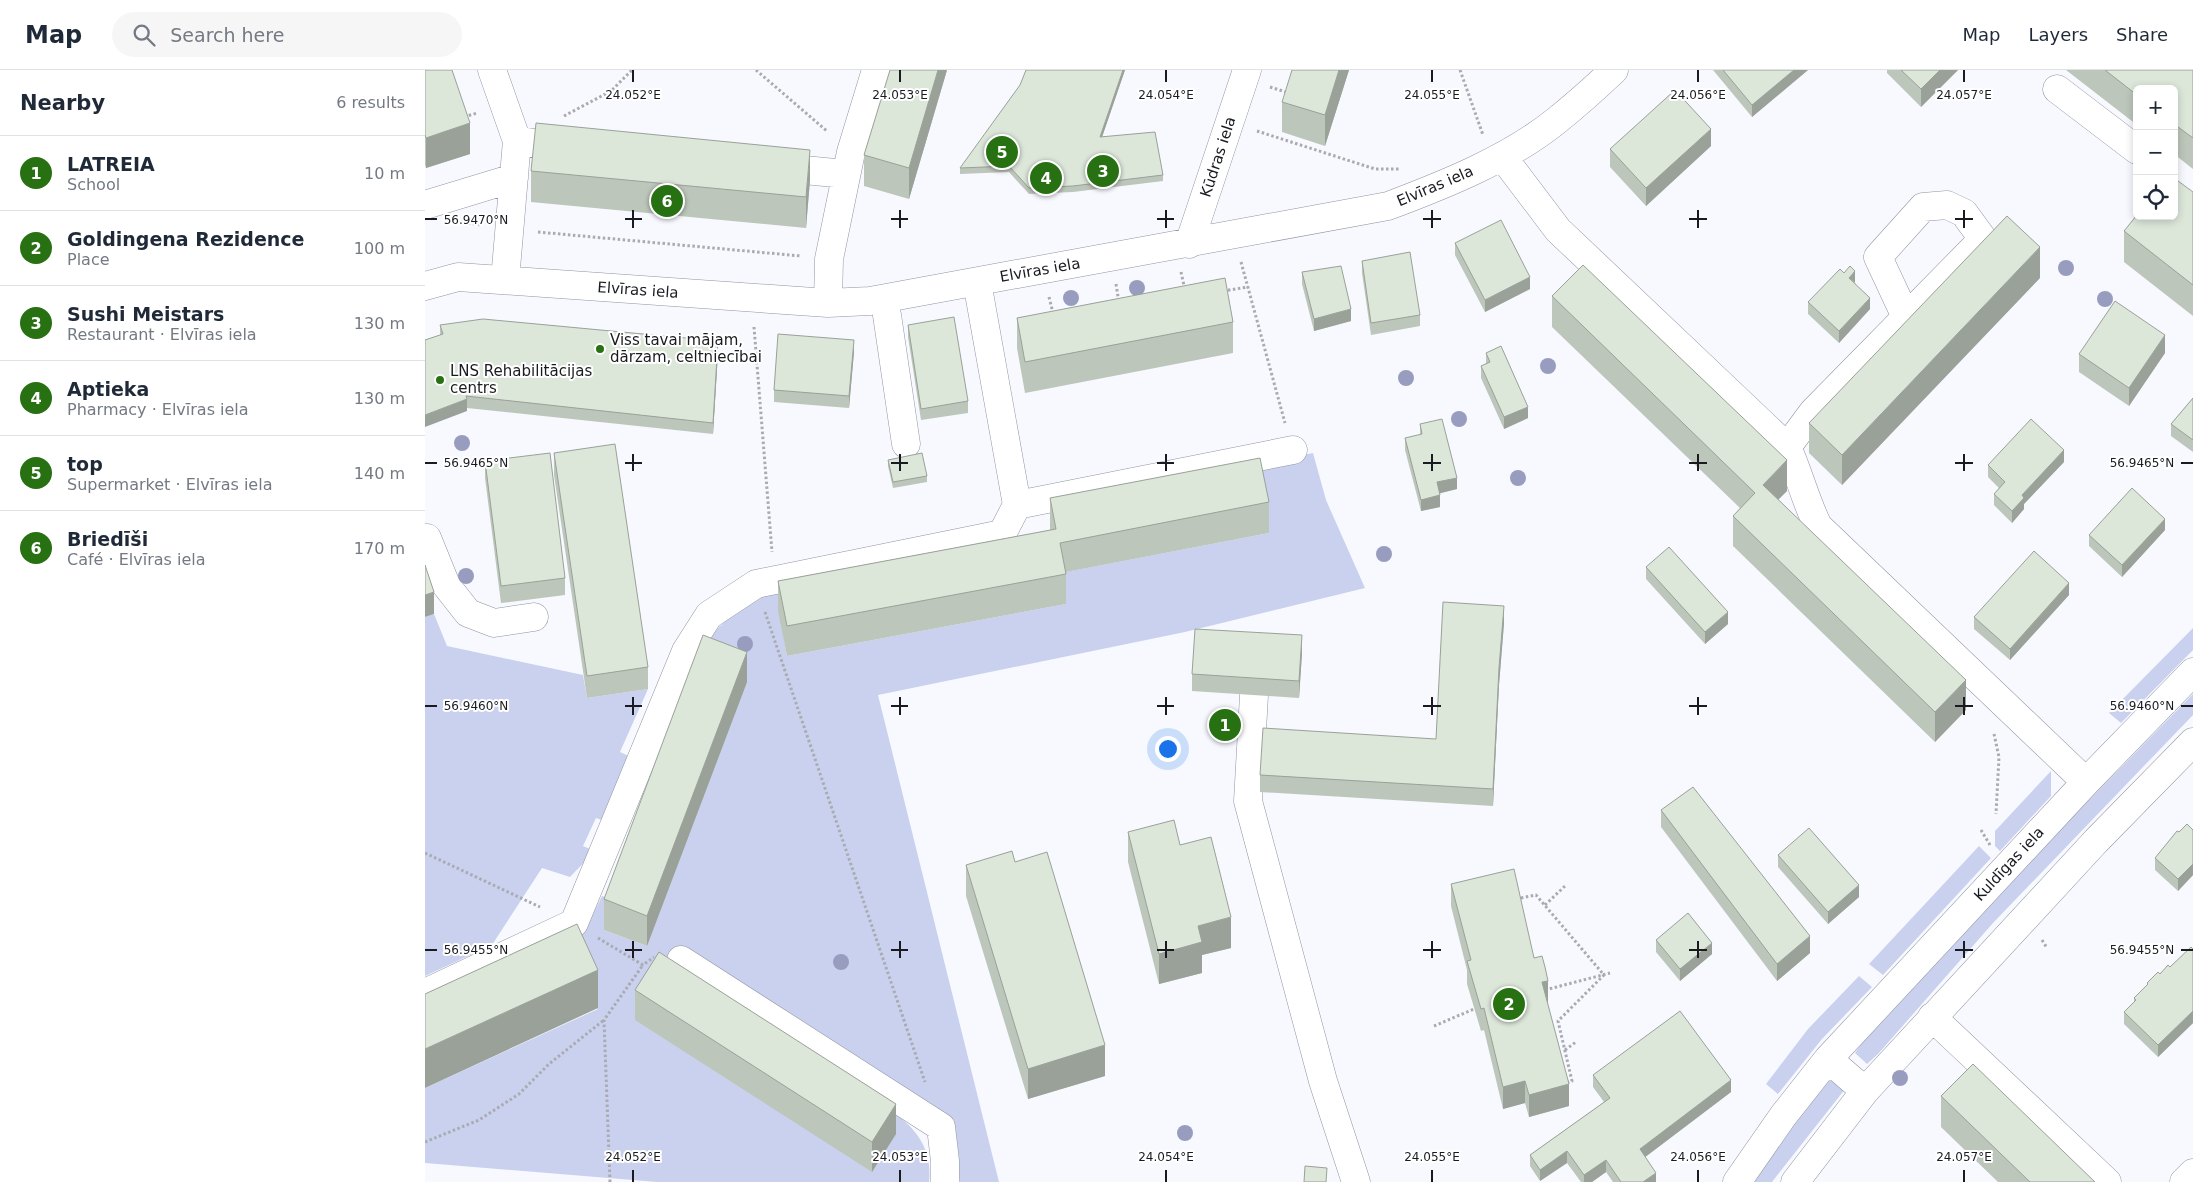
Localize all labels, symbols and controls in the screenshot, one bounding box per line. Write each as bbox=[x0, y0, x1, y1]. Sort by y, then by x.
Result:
search box bbox=[112, 12, 462, 57]
text: Map bbox=[25, 21, 82, 49]
icon: search bbox=[130, 21, 158, 49]
text: Search here bbox=[170, 24, 284, 46]
text: Map bbox=[1962, 24, 2000, 45]
text: Layers bbox=[2028, 24, 2088, 45]
text: Share bbox=[2116, 24, 2168, 45]
map controls bbox=[2133, 85, 2178, 220]
button: + bbox=[2133, 85, 2178, 130]
text: 24.052°E bbox=[605, 88, 661, 102]
text: 24.053°E bbox=[872, 88, 928, 102]
text: 24.054°E bbox=[1138, 88, 1194, 102]
text: 24.055°E bbox=[1404, 88, 1460, 102]
text: 24.056°E bbox=[1670, 88, 1726, 102]
text: 24.057°E bbox=[1936, 88, 1992, 102]
text: Nearby bbox=[20, 91, 105, 115]
text: 6 results bbox=[336, 93, 405, 112]
street label: Kūdras iela bbox=[1197, 114, 1239, 200]
button: − bbox=[2133, 130, 2178, 175]
pin: 5 bbox=[986, 133, 1018, 171]
pin: 3 bbox=[1087, 152, 1119, 190]
text: LATREIA bbox=[67, 153, 155, 175]
pin: 4 bbox=[1030, 159, 1062, 197]
street label: Elvīras iela bbox=[1394, 162, 1476, 210]
text: 1 bbox=[30, 164, 42, 183]
text: 10 m bbox=[364, 164, 405, 183]
text: School bbox=[67, 175, 120, 194]
button: locate bbox=[2133, 175, 2178, 220]
pin: 6 bbox=[651, 182, 683, 220]
text: 56.9470°N bbox=[444, 213, 508, 227]
text: Goldingena Rezidence bbox=[67, 228, 305, 250]
text: 2 bbox=[30, 239, 42, 258]
text: 100 m bbox=[354, 239, 405, 258]
text: Place bbox=[67, 250, 110, 269]
street label: Elvīras iela bbox=[998, 254, 1082, 286]
street label: Elvīras iela bbox=[597, 278, 679, 302]
text: Sushi Meistars bbox=[67, 303, 224, 325]
text: 3 bbox=[30, 314, 42, 333]
text: 130 m bbox=[354, 314, 405, 333]
text: Restaurant · Elvīras iela bbox=[67, 325, 257, 344]
place label: Viss tavai mājam, dārzam, celtniecībai bbox=[610, 331, 762, 366]
marker: Viss tavai mājam, dārzam, celtniecībai bbox=[594, 343, 606, 355]
place label: LNS Rehabilitācijas centrs bbox=[450, 362, 592, 397]
marker: LNS Rehabilitācijas centrs bbox=[434, 374, 446, 386]
text: Aptieka bbox=[67, 378, 149, 400]
text: 4 bbox=[30, 389, 42, 408]
text: 130 m bbox=[354, 389, 405, 408]
text: Pharmacy · Elvīras iela bbox=[67, 400, 249, 419]
text: top bbox=[67, 453, 103, 475]
text: 56.9465°N bbox=[444, 456, 508, 470]
text: 56.9465°N bbox=[2110, 456, 2174, 470]
text: 5 bbox=[30, 464, 42, 483]
text: 140 m bbox=[354, 464, 405, 483]
text: Supermarket · Elvīras iela bbox=[67, 475, 272, 494]
text: Briedīši bbox=[67, 528, 148, 550]
text: 6 bbox=[30, 539, 42, 558]
text: 170 m bbox=[354, 539, 405, 558]
text: Café · Elvīras iela bbox=[67, 550, 206, 569]
text: 56.9460°N bbox=[444, 699, 508, 713]
text: 56.9460°N bbox=[2110, 699, 2174, 713]
pin: 1 bbox=[1209, 706, 1241, 744]
your location bbox=[1155, 736, 1181, 762]
street label: Kuldīgas iela bbox=[1970, 823, 2048, 905]
text: 56.9455°N bbox=[444, 943, 508, 957]
text: 56.9455°N bbox=[2110, 943, 2174, 957]
pin: 2 bbox=[1493, 985, 1525, 1023]
text: 24.052°E bbox=[605, 1150, 661, 1164]
text: 24.053°E bbox=[872, 1150, 928, 1164]
text: 24.054°E bbox=[1138, 1150, 1194, 1164]
text: 24.055°E bbox=[1404, 1150, 1460, 1164]
text: 24.056°E bbox=[1670, 1150, 1726, 1164]
text: 24.057°E bbox=[1936, 1150, 1992, 1164]

